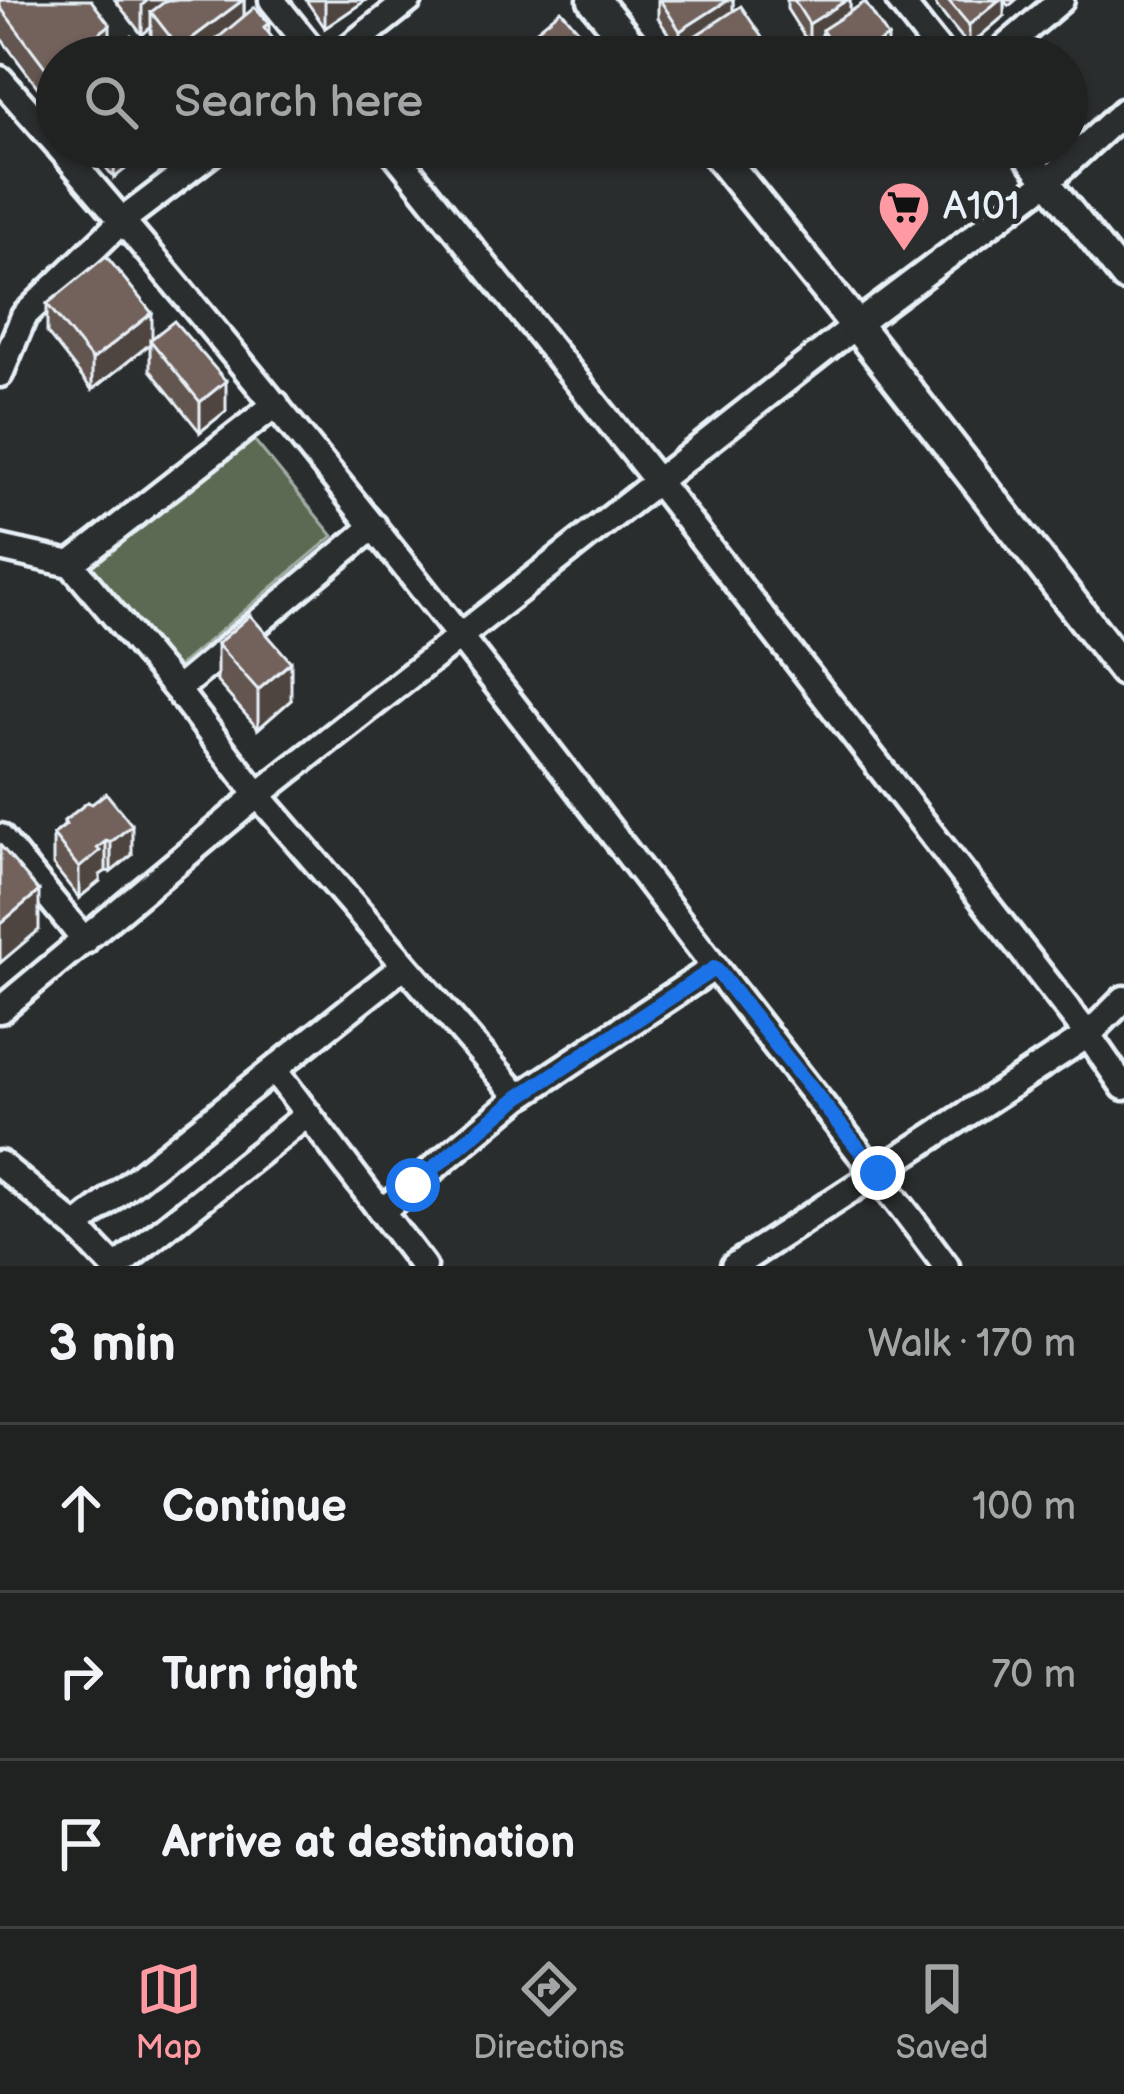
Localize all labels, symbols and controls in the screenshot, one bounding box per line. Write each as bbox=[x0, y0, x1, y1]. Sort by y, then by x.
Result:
search box bbox=[36, 36, 1088, 168]
icon: search bbox=[78, 69, 144, 135]
text: Search here bbox=[174, 75, 423, 130]
supermarket icon: A101 bbox=[876, 179, 932, 253]
place label: A101 bbox=[943, 184, 1020, 231]
route end bbox=[851, 1146, 905, 1200]
route start bbox=[386, 1158, 440, 1212]
text: 3 min bbox=[48, 1314, 176, 1375]
text: Walk · 170 m bbox=[867, 1321, 1076, 1368]
icon: ahead bbox=[48, 1475, 114, 1541]
text: Continue bbox=[162, 1480, 347, 1535]
text: 100 m bbox=[972, 1484, 1076, 1531]
icon: right bbox=[48, 1643, 114, 1709]
text: Turn right bbox=[162, 1648, 358, 1703]
text: 70 m bbox=[991, 1652, 1076, 1699]
icon: arrive bbox=[48, 1811, 114, 1877]
text: Arrive at destination bbox=[162, 1816, 575, 1871]
tab: Map bbox=[136, 1956, 202, 2068]
tab: Directions bbox=[473, 1956, 625, 2068]
tab: Saved bbox=[896, 1956, 988, 2068]

